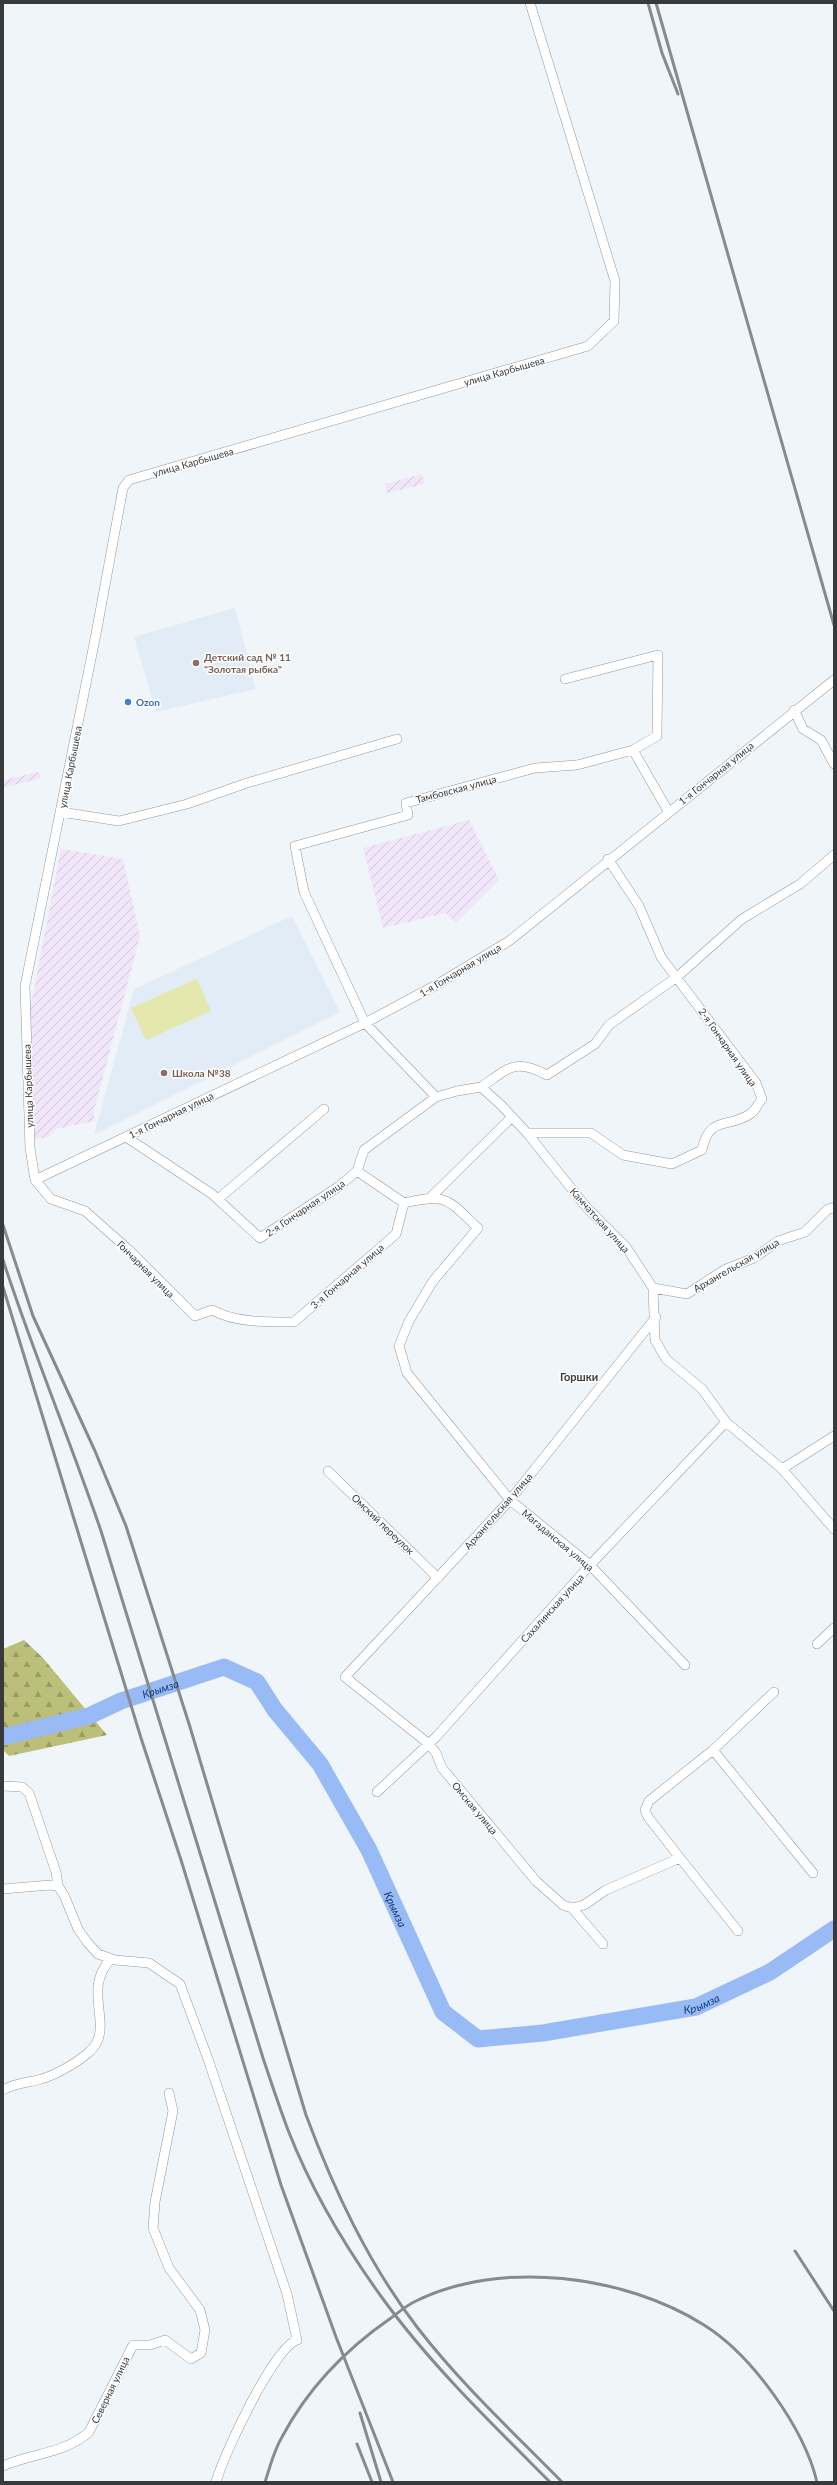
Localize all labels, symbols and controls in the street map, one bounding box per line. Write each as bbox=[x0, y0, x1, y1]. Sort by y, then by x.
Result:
street label: улица Карбышева bbox=[462, 354, 546, 388]
street label: улица Карбышева bbox=[151, 445, 235, 479]
place label: Детский сад № 11 "Золотая рыбка" bbox=[204, 651, 291, 675]
marker: Детский сад № 11 "Золотая рыбка" bbox=[191, 658, 201, 668]
place label: Ozon bbox=[136, 696, 160, 708]
marker: Ozon bbox=[123, 697, 133, 707]
street label: улица Карбышева bbox=[56, 725, 84, 809]
street label: 1-я Гончарная улица bbox=[676, 739, 756, 807]
street label: Тамбовская улица bbox=[414, 772, 498, 806]
street label: 1-я Гончарная улица bbox=[417, 941, 503, 999]
street label: 2-я Гончарная улица bbox=[696, 1005, 760, 1089]
street label: улица Карбышева bbox=[21, 1044, 35, 1128]
place label: Школа №38 bbox=[172, 1067, 231, 1079]
marker: Школа №38 bbox=[159, 1068, 169, 1078]
street label: 1-я Гончарная улица bbox=[127, 1089, 215, 1141]
street label: 2-я Гончарная улица bbox=[263, 1177, 347, 1239]
street label: Камчатская улица bbox=[568, 1185, 632, 1255]
street label: Архангельская улица bbox=[691, 1235, 781, 1295]
street label: Гончарная улица bbox=[115, 1238, 177, 1300]
street label: 3-я Гончарная улица bbox=[308, 1241, 386, 1311]
district label: Горшки bbox=[560, 1370, 598, 1383]
street label: Архангельская улица bbox=[462, 1470, 534, 1552]
street label: Омский переулок bbox=[349, 1491, 417, 1557]
street label: Магаданская улица bbox=[520, 1507, 596, 1573]
street label: Сахалинская улица bbox=[518, 1571, 586, 1645]
water label: Крымза bbox=[140, 1676, 180, 1700]
street label: Омская улица bbox=[450, 1779, 500, 1837]
water label: Крымза bbox=[382, 1889, 410, 1929]
water label: Крымза bbox=[682, 1990, 722, 2016]
street label: Северная улица bbox=[89, 2354, 131, 2425]

